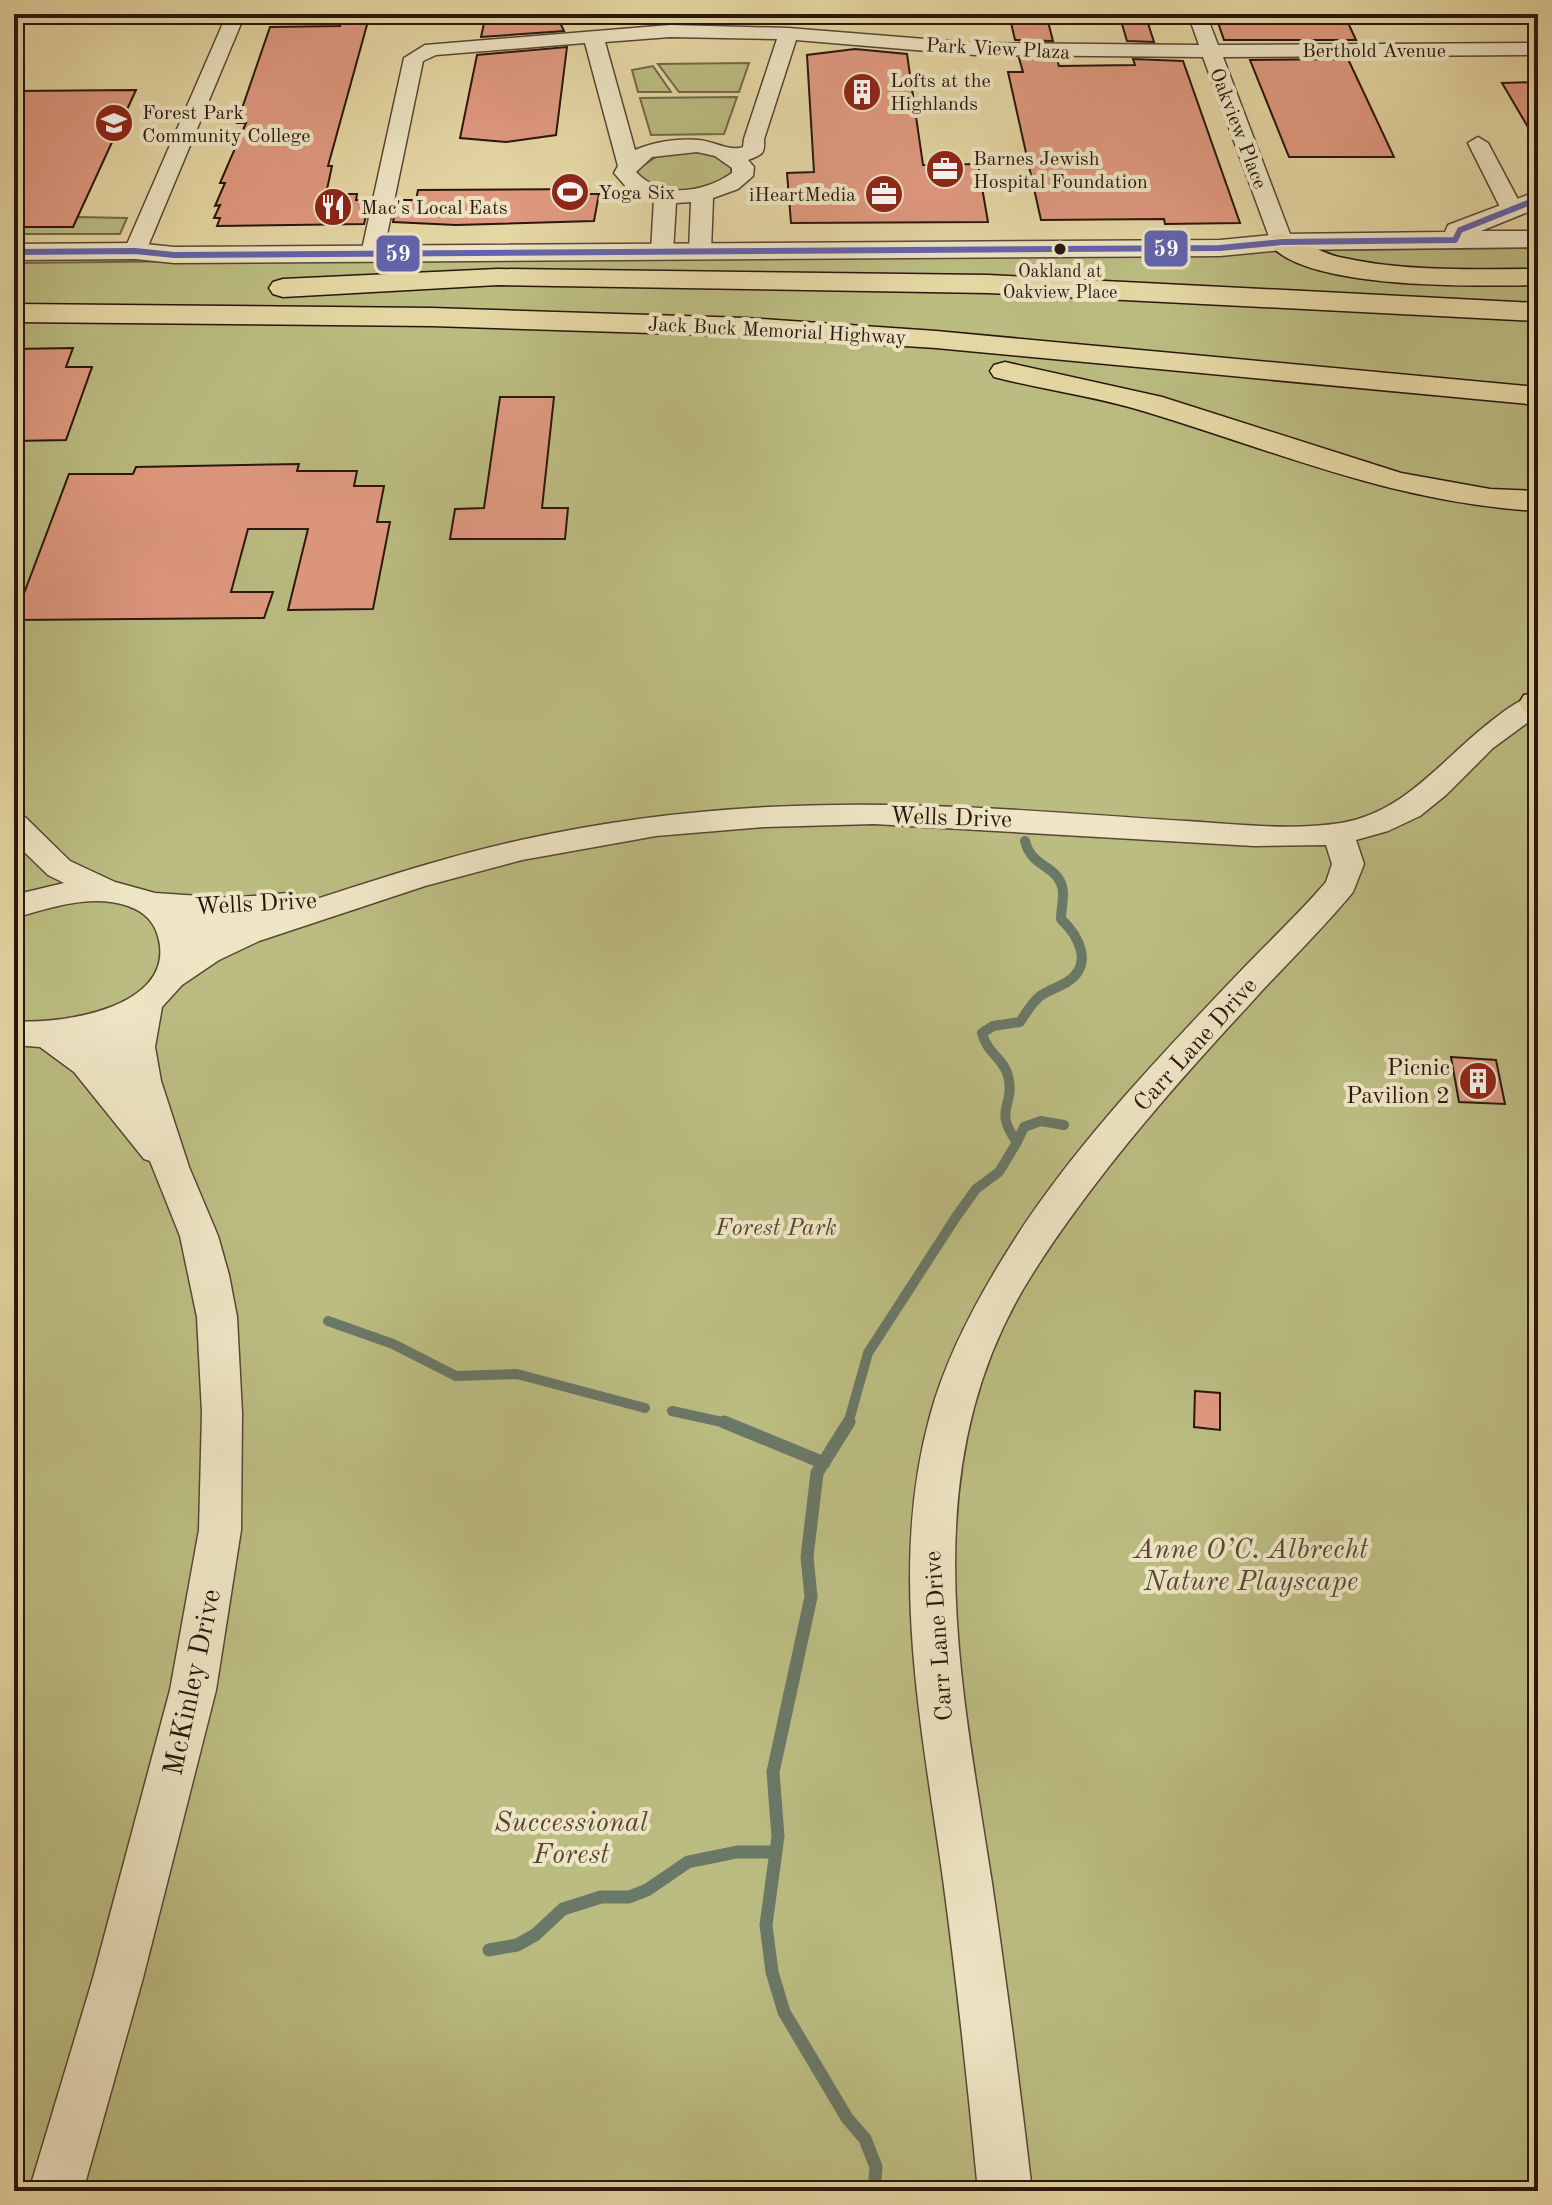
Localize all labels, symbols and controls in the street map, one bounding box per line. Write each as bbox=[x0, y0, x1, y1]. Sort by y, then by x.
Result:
street label: Park View Plaza bbox=[925, 36, 1071, 64]
street label: Berthold Avenue bbox=[1302, 42, 1446, 62]
street label: Oakview Place bbox=[1205, 66, 1269, 192]
building icon: Lofts at the Highlands bbox=[841, 71, 883, 113]
place label: Lofts at the Highlands bbox=[890, 72, 991, 115]
school or university icon: Forest Park Community College bbox=[93, 102, 135, 144]
place label: Forest Park Community College bbox=[142, 104, 310, 147]
office icon: Barnes Jewish Hospital Foundation bbox=[924, 148, 966, 190]
place label: Barnes Jewish Hospital Foundation bbox=[973, 150, 1148, 193]
sports icon: Yoga Six bbox=[549, 171, 591, 213]
office icon: iHeartMedia bbox=[863, 173, 905, 215]
place label: Yoga Six bbox=[598, 184, 676, 204]
restaurant icon: Mac's Local Eats bbox=[312, 186, 354, 228]
place label: iHeartMedia bbox=[749, 186, 856, 206]
place label: Mac's Local Eats bbox=[361, 199, 508, 219]
line badge: 59 bbox=[1143, 229, 1189, 268]
line badge: 59 bbox=[375, 234, 421, 273]
text: 59 bbox=[1153, 239, 1179, 261]
marker: Oakland at Oakview Place bbox=[1052, 241, 1068, 257]
text: 59 bbox=[385, 244, 411, 266]
place label: Oakland at Oakview Place bbox=[1003, 263, 1117, 302]
street label: Jack Buck Memorial Highway bbox=[647, 315, 907, 349]
street label: Wells Drive bbox=[889, 805, 1012, 833]
street label: Wells Drive bbox=[194, 890, 318, 920]
street label: Carr Lane Drive bbox=[1130, 974, 1262, 1117]
place label: Picnic Pavilion 2 bbox=[1346, 1057, 1450, 1109]
building icon: Picnic Pavilion 2 bbox=[1457, 1060, 1499, 1102]
park label: Forest Park bbox=[714, 1217, 837, 1241]
park label: Anne O’C. Albrecht Nature Playscape bbox=[1132, 1537, 1369, 1597]
street label: Carr Lane Drive bbox=[922, 1550, 958, 1722]
street label: McKinley Drive bbox=[160, 1587, 227, 1778]
park label: Successional Forest bbox=[494, 1810, 648, 1870]

